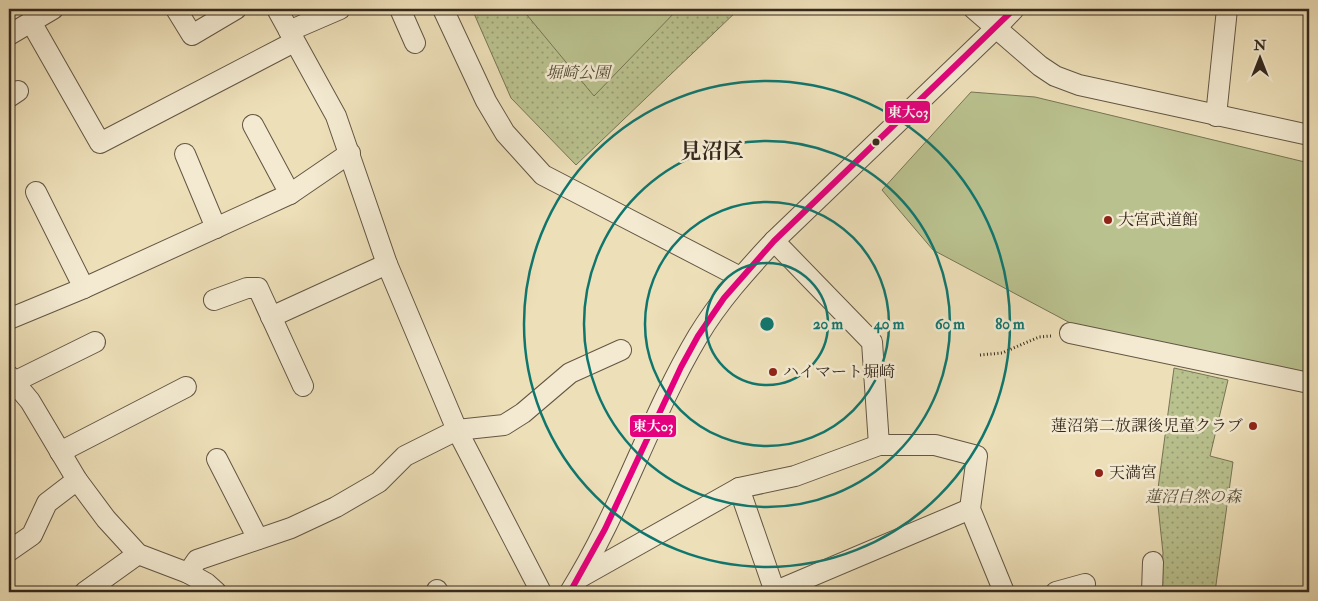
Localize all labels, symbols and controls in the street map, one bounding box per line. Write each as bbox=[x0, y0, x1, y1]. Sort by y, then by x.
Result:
north arrow bbox=[1236, 32, 1286, 82]
text: N bbox=[1253, 37, 1267, 54]
park label: 堀崎公園 bbox=[546, 63, 613, 83]
line badge: 東大03 bbox=[884, 100, 931, 124]
text: 東大03 bbox=[888, 104, 928, 121]
unlabelled marker bbox=[871, 137, 881, 147]
district label: 見沼区 bbox=[681, 138, 744, 165]
place label: 大宮武道館 bbox=[1118, 210, 1198, 230]
marker: 大宮武道館 bbox=[1102, 214, 1114, 226]
centre of rings bbox=[758, 315, 776, 333]
text: 20 m bbox=[813, 315, 843, 334]
text: 40 m bbox=[873, 315, 905, 334]
text: 60 m bbox=[935, 315, 965, 334]
text: 80 m bbox=[995, 315, 1025, 334]
place label: ハイマート堀崎 bbox=[783, 362, 895, 382]
marker: ハイマート堀崎 bbox=[767, 366, 779, 378]
line badge: 東大03 bbox=[629, 414, 677, 438]
place label: 蓮沼第二放課後児童クラブ bbox=[1051, 416, 1243, 436]
text: 東大03 bbox=[633, 418, 673, 435]
marker: 蓮沼第二放課後児童クラブ bbox=[1247, 420, 1259, 432]
place label: 天満宮 bbox=[1109, 463, 1157, 483]
marker: 天満宮 bbox=[1093, 467, 1105, 479]
park label: 蓮沼自然の森 bbox=[1145, 487, 1243, 507]

